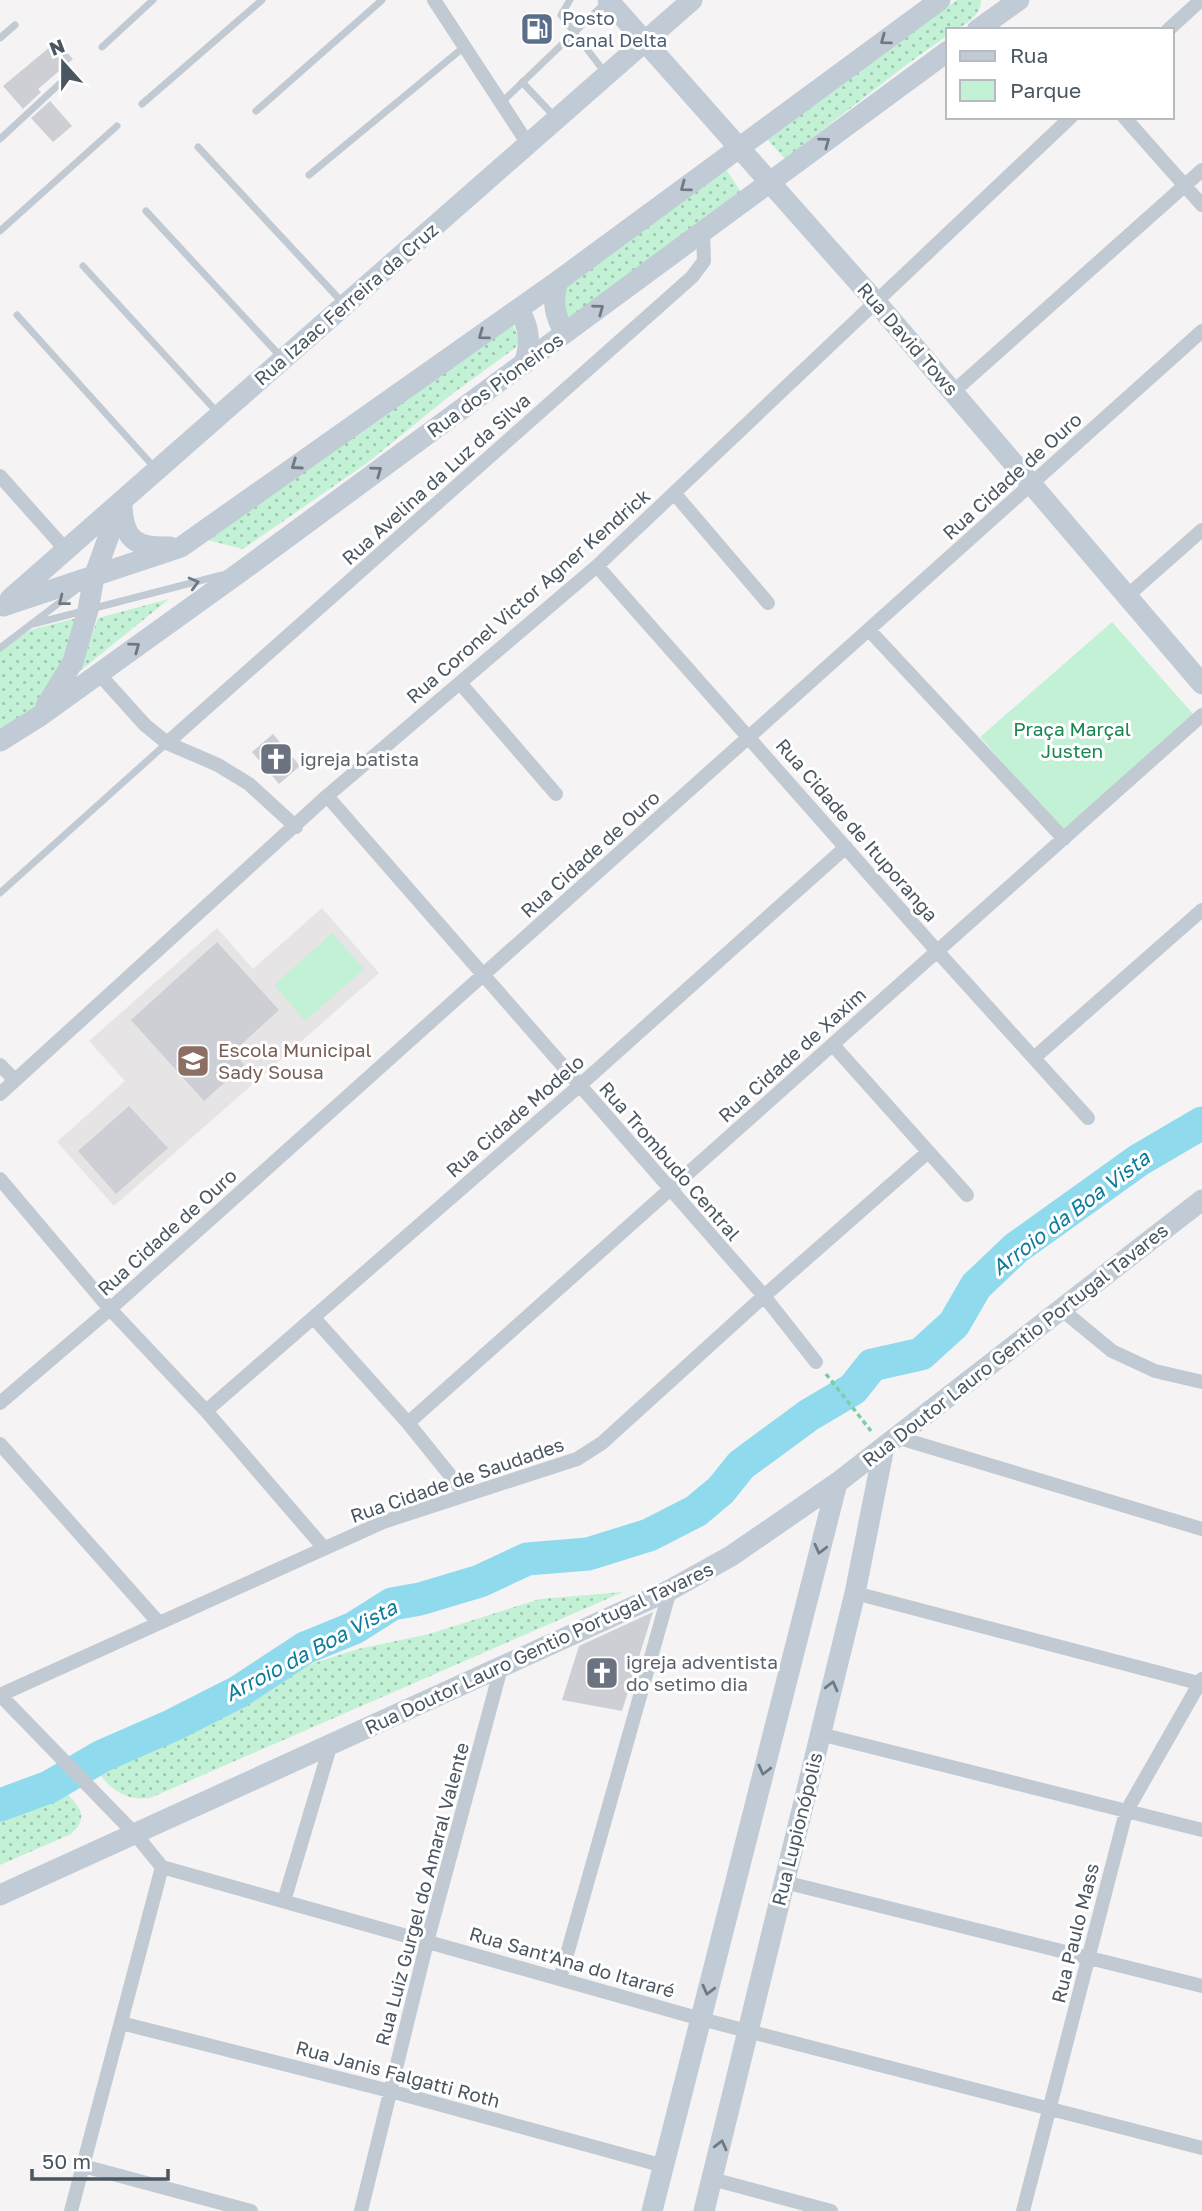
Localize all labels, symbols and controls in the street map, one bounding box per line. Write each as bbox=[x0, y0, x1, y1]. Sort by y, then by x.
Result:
place label: Posto Canal Delta bbox=[562, 6, 667, 51]
fuel station icon: Posto Canal Delta bbox=[518, 10, 556, 48]
north arrow bbox=[28, 28, 98, 98]
legend bbox=[946, 28, 1174, 119]
one-way arrow bbox=[880, 32, 893, 44]
text: N bbox=[46, 33, 68, 60]
text: Rua bbox=[1010, 42, 1048, 68]
text: Parque bbox=[1010, 77, 1081, 103]
one-way arrow bbox=[817, 137, 830, 150]
one-way arrow bbox=[680, 179, 693, 192]
street label: Rua Izaac Ferreira da Cruz bbox=[249, 218, 442, 390]
street label: Rua David Tows bbox=[853, 278, 964, 400]
one-way arrow bbox=[591, 304, 603, 317]
street label: Rua dos Pioneiros bbox=[422, 327, 567, 442]
one-way arrow bbox=[478, 327, 491, 339]
street label: Rua Avelina da Luz da Silva bbox=[337, 388, 534, 569]
street label: Rua Cidade de Ouro bbox=[937, 407, 1086, 544]
one-way arrow bbox=[291, 457, 304, 469]
one-way arrow bbox=[369, 467, 382, 479]
street label: Rua Coronel Victor Agner Kendrick bbox=[401, 483, 654, 708]
one-way arrow bbox=[188, 576, 200, 591]
one-way arrow bbox=[58, 592, 71, 605]
one-way arrow bbox=[127, 643, 140, 656]
park label: Praça Marçal Justen bbox=[1013, 717, 1131, 762]
street label: Rua Cidade de Ituporanga bbox=[772, 733, 943, 926]
church icon: igreja batista bbox=[257, 740, 295, 778]
place label: igreja batista bbox=[300, 747, 419, 770]
street label: Rua Cidade de Ouro bbox=[515, 785, 664, 922]
street label: Rua Cidade de Xaxim bbox=[713, 982, 870, 1127]
place label: Escola Municipal Sady Sousa bbox=[218, 1038, 372, 1083]
school or university icon: Escola Municipal Sady Sousa bbox=[174, 1042, 212, 1080]
street label: Rua Cidade Modelo bbox=[441, 1049, 588, 1182]
street label: Rua Trombudo Central bbox=[595, 1076, 746, 1245]
water label: Arroio da Boa Vista bbox=[986, 1144, 1155, 1280]
street label: Rua Cidade de Ouro bbox=[92, 1163, 241, 1300]
street label: Rua Doutor Lauro Gentio Portugal Tavares bbox=[857, 1218, 1172, 1471]
street label: Rua Cidade de Saudades bbox=[347, 1432, 567, 1527]
one-way arrow bbox=[814, 1543, 828, 1555]
street label: Rua Doutor Lauro Gentio Portugal Tavares bbox=[361, 1556, 717, 1739]
water label: Arroio da Boa Vista bbox=[220, 1593, 402, 1706]
place label: igreja adventista do setimo dia bbox=[626, 1650, 778, 1695]
church icon: igreja adventista do setimo dia bbox=[583, 1654, 621, 1692]
one-way arrow bbox=[824, 1680, 838, 1692]
street label: Rua Luiz Gurgel do Amaral Valente bbox=[370, 1740, 473, 2048]
street label: Rua Lupionópolis bbox=[766, 1750, 827, 1908]
one-way arrow bbox=[758, 1764, 772, 1776]
street label: Rua Paulo Mass bbox=[1046, 1861, 1103, 2005]
street label: Rua Sant'Ana do Itararé bbox=[467, 1921, 677, 2002]
one-way arrow bbox=[702, 1984, 716, 1996]
street label: Rua Janis Falgatti Roth bbox=[294, 2035, 503, 2112]
scale bar bbox=[32, 2138, 168, 2182]
one-way arrow bbox=[712, 2139, 727, 2151]
text: 50 m bbox=[42, 2148, 91, 2174]

